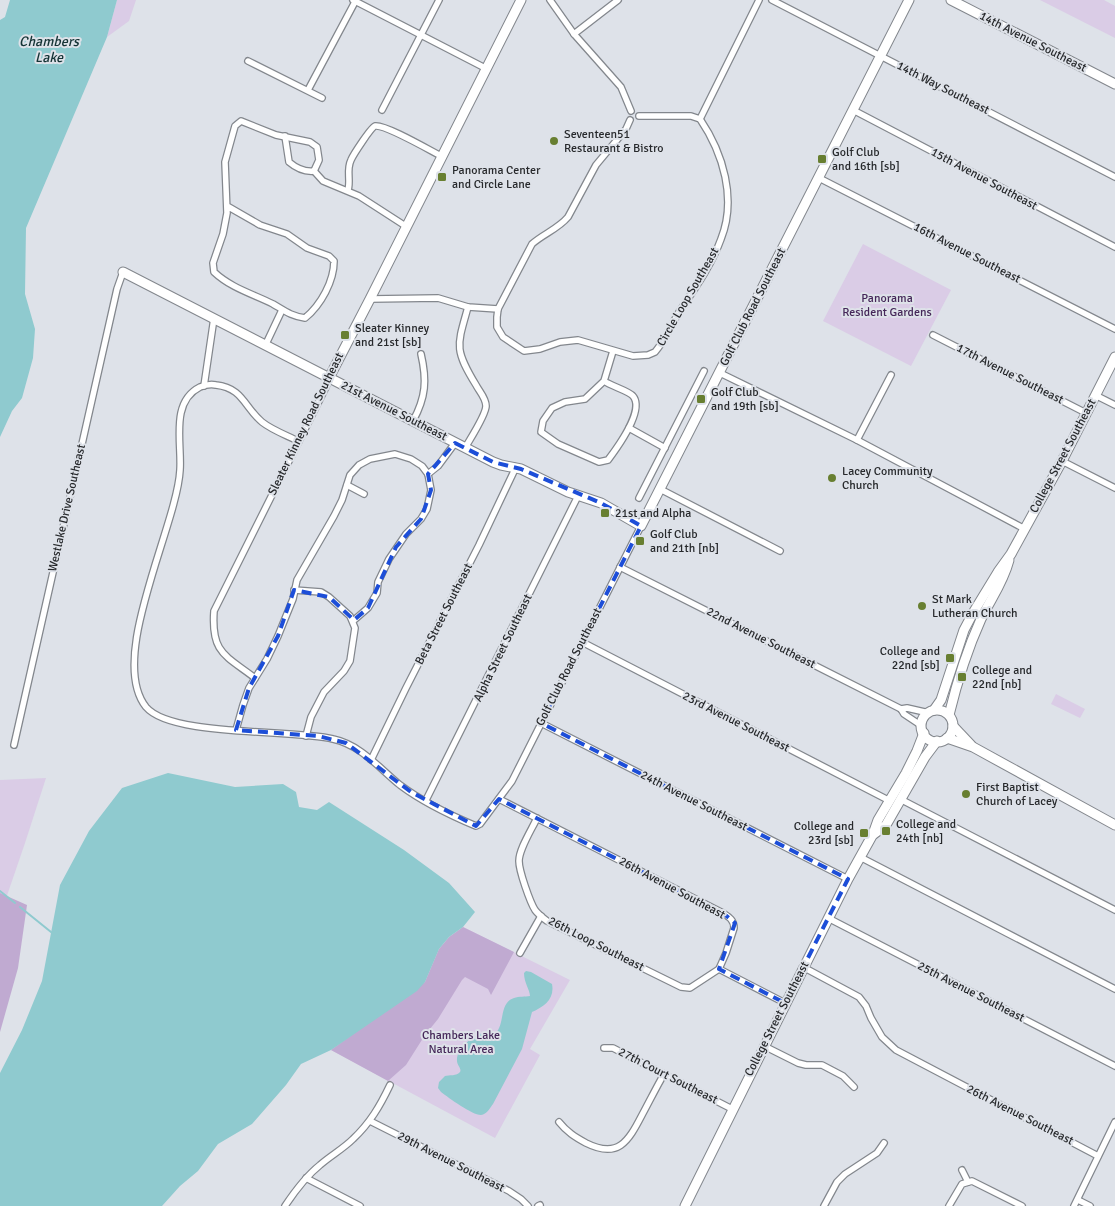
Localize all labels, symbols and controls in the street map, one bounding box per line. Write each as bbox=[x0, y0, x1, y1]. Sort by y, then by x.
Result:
street label: 14th Avenue Southeast bbox=[977, 8, 1089, 76]
water label: Chambers Lake bbox=[19, 33, 81, 66]
street label: 14th Way Southeast bbox=[894, 58, 992, 118]
place label: Seventeen51 Restaurant & Bistro bbox=[564, 127, 663, 156]
marker: Seventeen51 Restaurant & Bistro bbox=[548, 135, 560, 147]
place label: Golf Club and 16th [sb] bbox=[832, 145, 900, 174]
street label: 15th Avenue Southeast bbox=[928, 145, 1040, 213]
marker: Golf Club and 16th [sb] bbox=[816, 153, 828, 165]
place label: Panorama Center and Circle Lane bbox=[452, 163, 541, 192]
marker: Panorama Center and Circle Lane bbox=[436, 171, 448, 183]
street label: 16th Avenue Southeast bbox=[911, 219, 1023, 287]
street label: Circle Loop Southeast bbox=[654, 245, 722, 349]
street label: Golf Club Road Southeast bbox=[717, 246, 789, 368]
park label: Panorama Resident Gardens bbox=[842, 291, 932, 320]
place label: Sleater Kinney and 21st [sb] bbox=[355, 321, 430, 350]
marker: Sleater Kinney and 21st [sb] bbox=[339, 329, 351, 341]
street label: 17th Avenue Southeast bbox=[954, 340, 1066, 408]
street label: Sleater Kinney Road Southeast bbox=[265, 350, 347, 498]
street label: 21st Avenue Southeast bbox=[338, 378, 450, 444]
place label: Golf Club and 19th [sb] bbox=[711, 385, 779, 414]
marker: Golf Club and 19th [sb] bbox=[695, 393, 707, 405]
street label: College Street Southeast bbox=[1027, 396, 1099, 516]
street label: Westlake Drive Southeast bbox=[45, 443, 89, 573]
place label: Lacey Community Church bbox=[842, 464, 933, 493]
marker: Lacey Community Church bbox=[826, 472, 838, 484]
place label: 21st and Alpha bbox=[615, 506, 691, 521]
marker: 21st and Alpha bbox=[599, 507, 611, 519]
place label: Golf Club and 21th [nb] bbox=[650, 527, 719, 556]
marker: Golf Club and 21th [nb] bbox=[634, 535, 646, 547]
street label: Beta Street Southeast bbox=[412, 561, 476, 667]
street label: Alpha Street Southeast bbox=[470, 592, 536, 704]
place label: St Mark Lutheran Church bbox=[932, 592, 1018, 621]
marker: St Mark Lutheran Church bbox=[916, 600, 928, 612]
street label: 22nd Avenue Southeast bbox=[704, 604, 818, 672]
street label: Golf Club Road Southeast bbox=[533, 606, 605, 728]
place label: College and 22nd [sb] bbox=[880, 644, 940, 673]
marker: College and 22nd [sb] bbox=[944, 652, 956, 664]
place label: College and 22nd [nb] bbox=[972, 663, 1032, 692]
marker: College and 22nd [nb] bbox=[956, 671, 968, 683]
street label: 23rd Avenue Southeast bbox=[680, 688, 792, 756]
street label: 24th Avenue Southeast bbox=[638, 767, 750, 835]
place label: First Baptist Church of Lacey bbox=[976, 780, 1058, 809]
marker: First Baptist Church of Lacey bbox=[960, 788, 972, 800]
place label: College and 24th [nb] bbox=[896, 817, 956, 846]
place label: College and 23rd [sb] bbox=[794, 819, 854, 848]
marker: College and 24th [nb] bbox=[880, 825, 892, 837]
marker: College and 23rd [sb] bbox=[858, 827, 870, 839]
street label: 26th Avenue Southeast bbox=[616, 854, 728, 922]
street label: 26th Loop Southeast bbox=[546, 913, 646, 975]
street label: 25th Avenue Southeast bbox=[915, 958, 1027, 1026]
street label: College Street Southeast bbox=[742, 959, 812, 1079]
park label: Chambers Lake Natural Area bbox=[422, 1028, 500, 1057]
street label: 27th Court Southeast bbox=[616, 1044, 720, 1108]
street label: 26th Avenue Southeast bbox=[964, 1081, 1076, 1149]
street label: 29th Avenue Southeast bbox=[395, 1128, 507, 1196]

